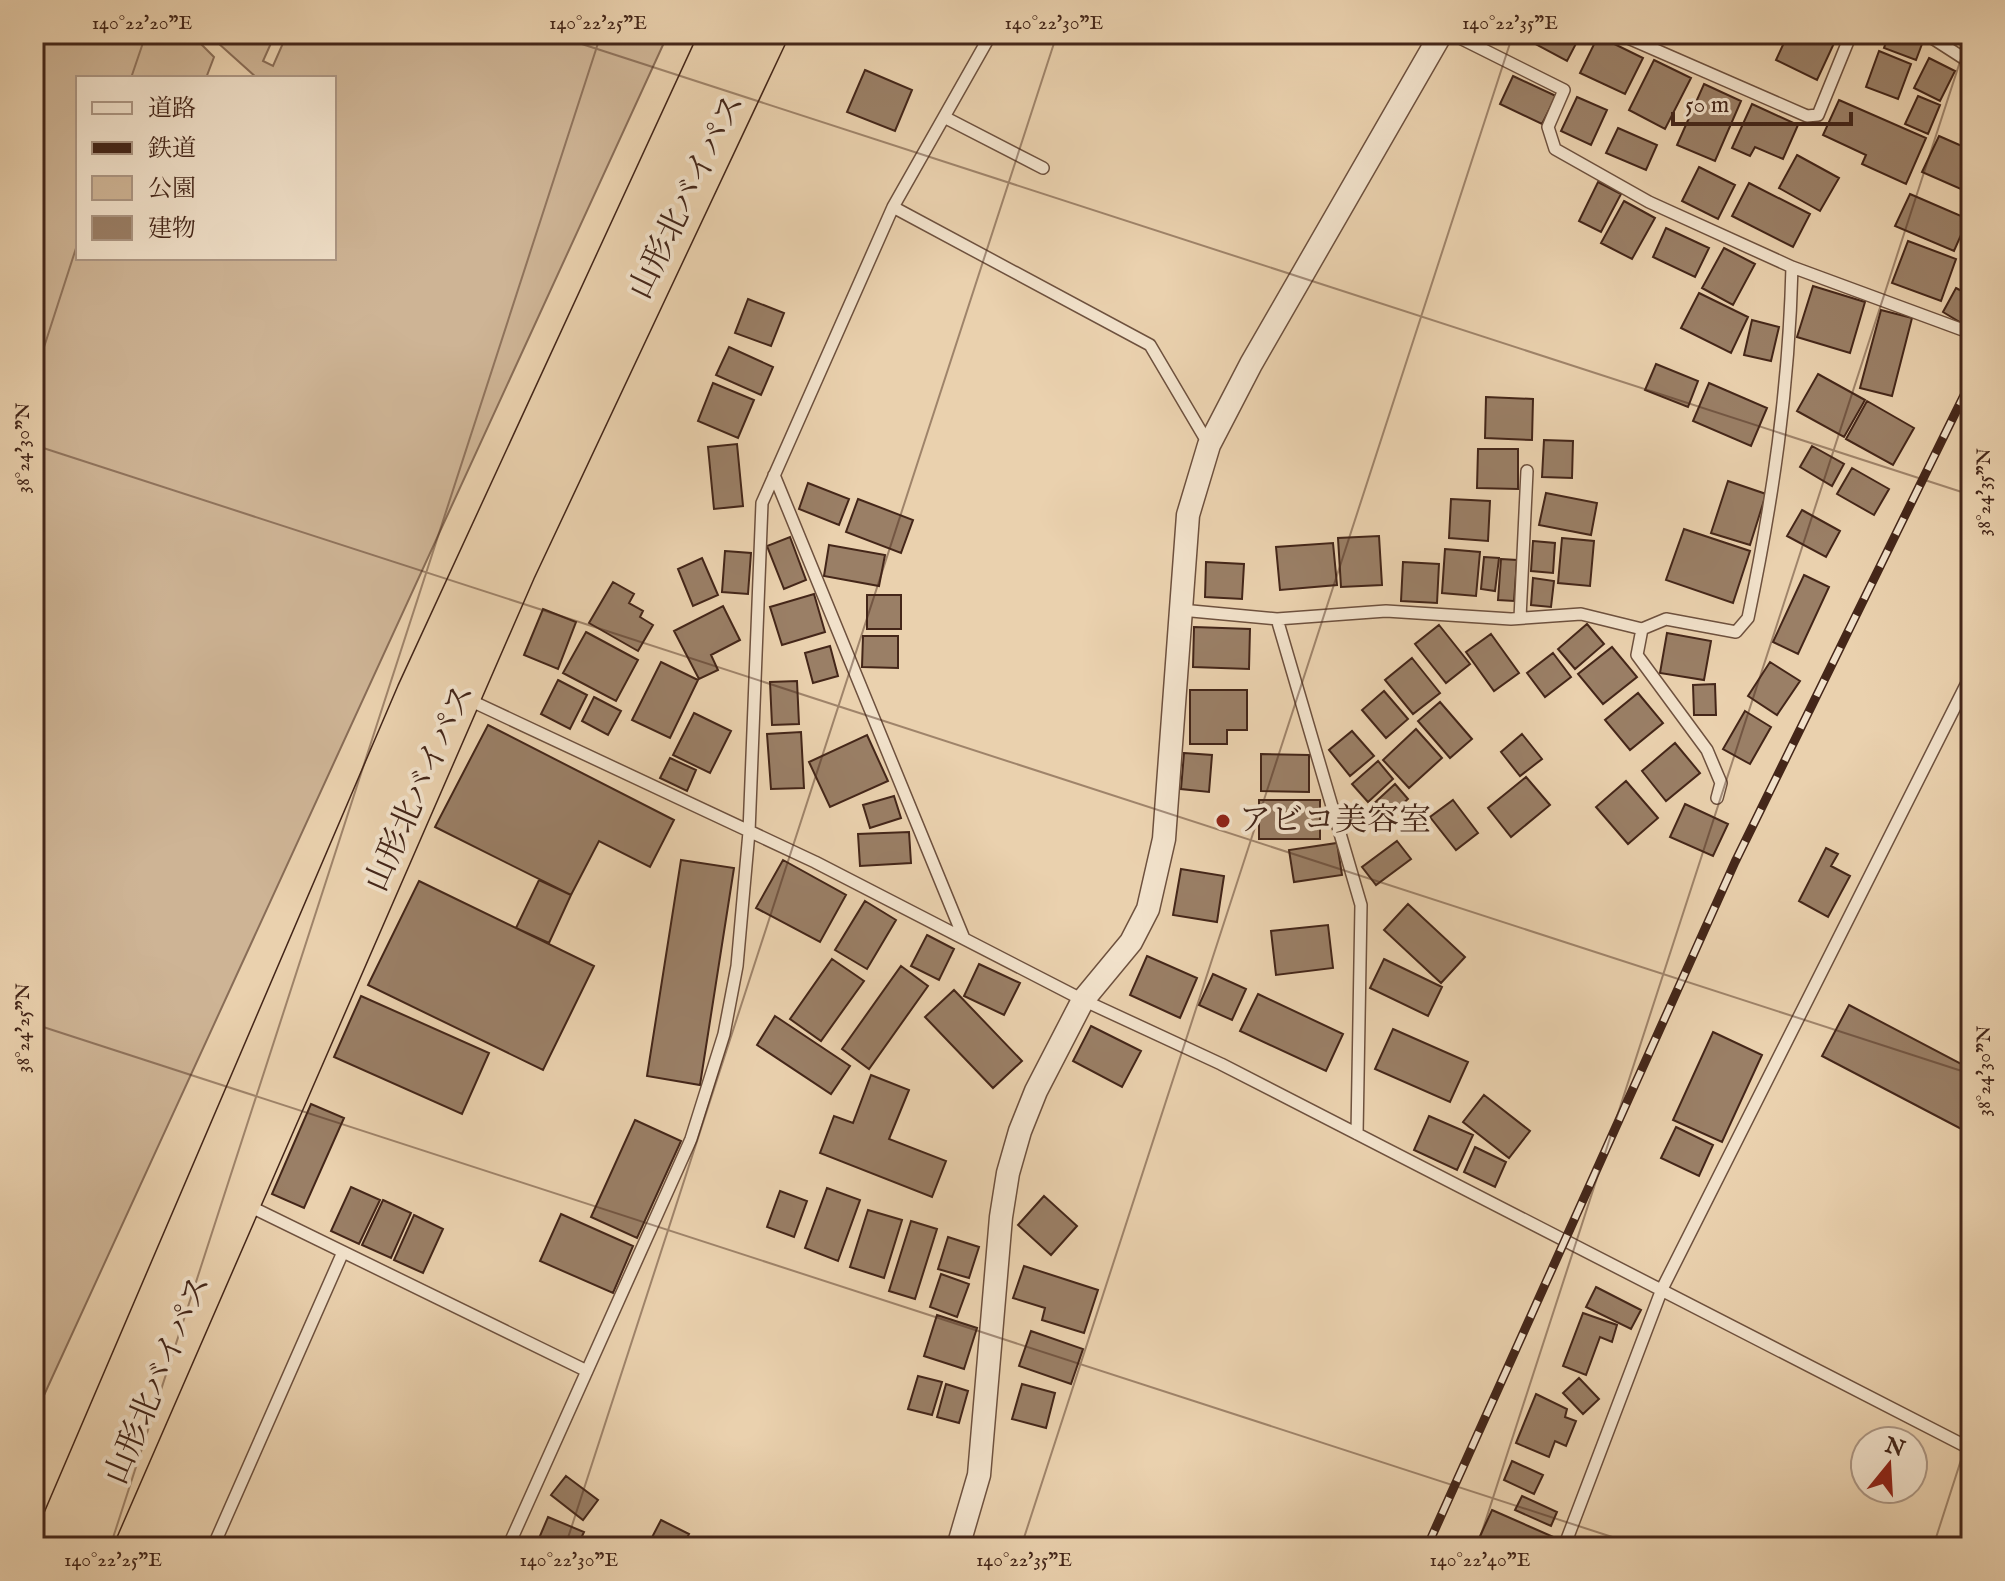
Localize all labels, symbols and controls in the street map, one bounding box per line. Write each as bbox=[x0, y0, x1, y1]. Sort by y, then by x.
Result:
text: 140°22'20"E bbox=[92, 11, 192, 36]
text: 140°22'25"E bbox=[549, 11, 647, 36]
text: 140°22'30"E bbox=[1005, 11, 1104, 36]
text: 140°22'35"E bbox=[1462, 11, 1558, 36]
legend bbox=[76, 76, 336, 260]
scale bar bbox=[1673, 76, 1851, 126]
street label: 山形北バイパス bbox=[621, 88, 755, 306]
text: 50 m bbox=[1685, 90, 1729, 121]
text: 道路 bbox=[148, 94, 196, 125]
text: 鉄道 bbox=[148, 134, 196, 165]
text: 公園 bbox=[148, 174, 196, 205]
text: 建物 bbox=[148, 214, 196, 245]
text: 38°24'30"N bbox=[11, 403, 36, 493]
text: 38°24'35"N bbox=[1972, 448, 1997, 536]
street label: 山形北バイパス bbox=[357, 678, 485, 898]
place label: アビコ美容室 bbox=[1239, 801, 1431, 842]
marker: アビコ美容室 bbox=[1214, 812, 1232, 830]
text: 38°24'25"N bbox=[11, 983, 36, 1073]
text: 38°24'30"N bbox=[1972, 1026, 1997, 1116]
street label: 山形北バイパス bbox=[96, 1269, 222, 1491]
north arrow bbox=[1849, 1425, 1929, 1505]
text: N bbox=[1880, 1431, 1908, 1464]
text: 140°22'25"E bbox=[64, 1548, 162, 1573]
text: 140°22'30"E bbox=[520, 1548, 619, 1573]
text: 140°22'35"E bbox=[976, 1548, 1072, 1573]
text: 140°22'40"E bbox=[1429, 1548, 1531, 1573]

